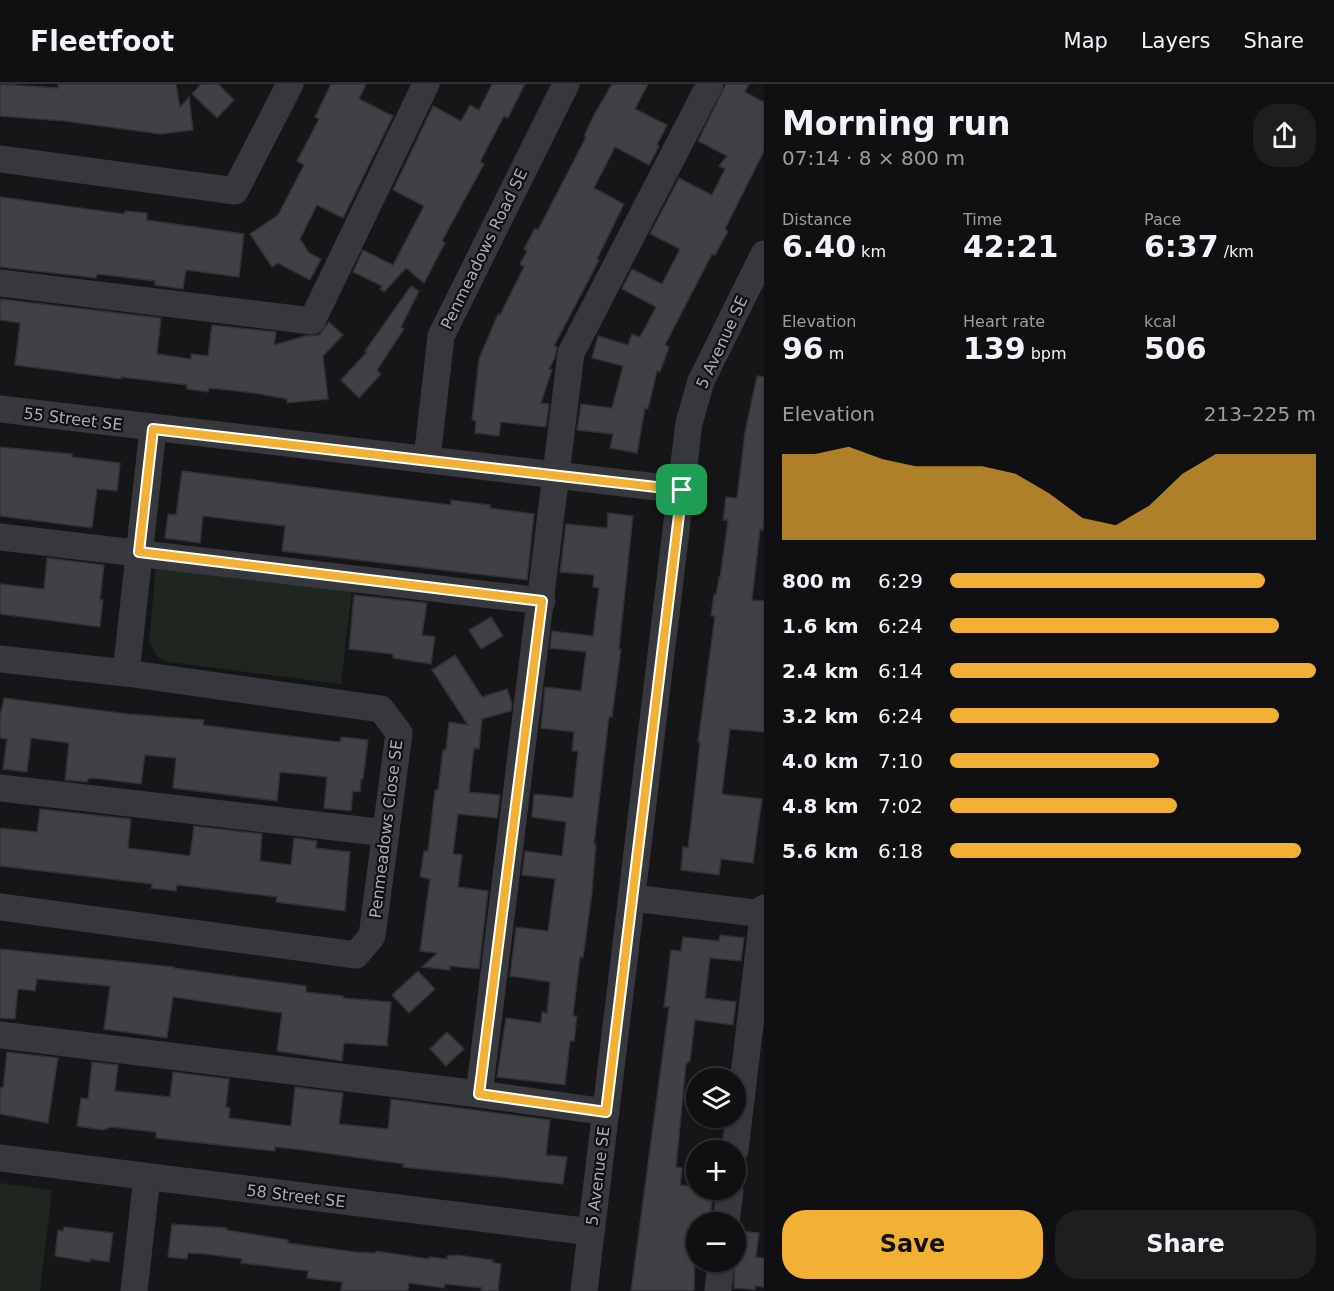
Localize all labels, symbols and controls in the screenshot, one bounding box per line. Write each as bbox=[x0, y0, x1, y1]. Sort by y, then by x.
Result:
text: Fleetfoot bbox=[30, 25, 174, 58]
text: Map bbox=[1064, 29, 1108, 53]
text: Layers bbox=[1141, 29, 1210, 53]
text: Share bbox=[1243, 29, 1304, 53]
text: Morning run bbox=[782, 104, 1010, 143]
button: share bbox=[1253, 104, 1316, 167]
text: 07:14 · 8 × 800 m bbox=[782, 146, 965, 170]
street label: Penmeadows Road SE bbox=[437, 166, 531, 332]
text: Distance bbox=[782, 210, 852, 229]
text: Time bbox=[963, 210, 1002, 229]
text: Pace bbox=[1144, 210, 1181, 229]
text: 6.40 bbox=[782, 229, 856, 264]
text: 42:21 bbox=[963, 229, 1059, 264]
text: 6:37 bbox=[1144, 229, 1219, 264]
text: km bbox=[856, 242, 886, 261]
text: /km bbox=[1219, 242, 1254, 261]
street label: 5 Avenue SE bbox=[692, 293, 752, 391]
text: Elevation bbox=[782, 312, 856, 331]
text: Heart rate bbox=[963, 312, 1045, 331]
text: kcal bbox=[1144, 312, 1176, 331]
text: 96 bbox=[782, 331, 824, 366]
text: 139 bbox=[963, 331, 1026, 366]
text: 506 bbox=[1144, 331, 1207, 366]
text: m bbox=[824, 344, 844, 363]
text: bpm bbox=[1026, 344, 1067, 363]
text: Elevation bbox=[782, 402, 875, 426]
text: 213–225 m bbox=[1204, 402, 1316, 426]
street label: 55 Street SE bbox=[23, 404, 123, 434]
pin bbox=[656, 464, 707, 515]
icon: arrive bbox=[665, 473, 698, 506]
text: 800 m bbox=[782, 569, 852, 593]
text: 6:29 bbox=[878, 569, 923, 593]
text: 1.6 km bbox=[782, 614, 859, 638]
text: 6:24 bbox=[878, 614, 923, 638]
text: 2.4 km bbox=[782, 659, 859, 683]
text: 6:14 bbox=[878, 659, 923, 683]
text: 3.2 km bbox=[782, 704, 859, 728]
text: 6:24 bbox=[878, 704, 923, 728]
street label: Penmeadows Close SE bbox=[366, 739, 406, 919]
text: 4.0 km bbox=[782, 749, 859, 773]
text: 7:10 bbox=[878, 749, 923, 773]
text: 4.8 km bbox=[782, 794, 859, 818]
text: 7:02 bbox=[878, 794, 923, 818]
text: 5.6 km bbox=[782, 839, 859, 863]
text: 6:18 bbox=[878, 839, 923, 863]
map controls bbox=[686, 1068, 746, 1272]
button: layers bbox=[686, 1068, 746, 1128]
street label: 5 Avenue SE bbox=[582, 1125, 614, 1227]
button: + bbox=[686, 1140, 746, 1200]
street label: 58 Street SE bbox=[246, 1181, 346, 1211]
button: Save bbox=[782, 1210, 1043, 1279]
button: Share bbox=[1055, 1210, 1316, 1279]
button: − bbox=[686, 1212, 746, 1272]

